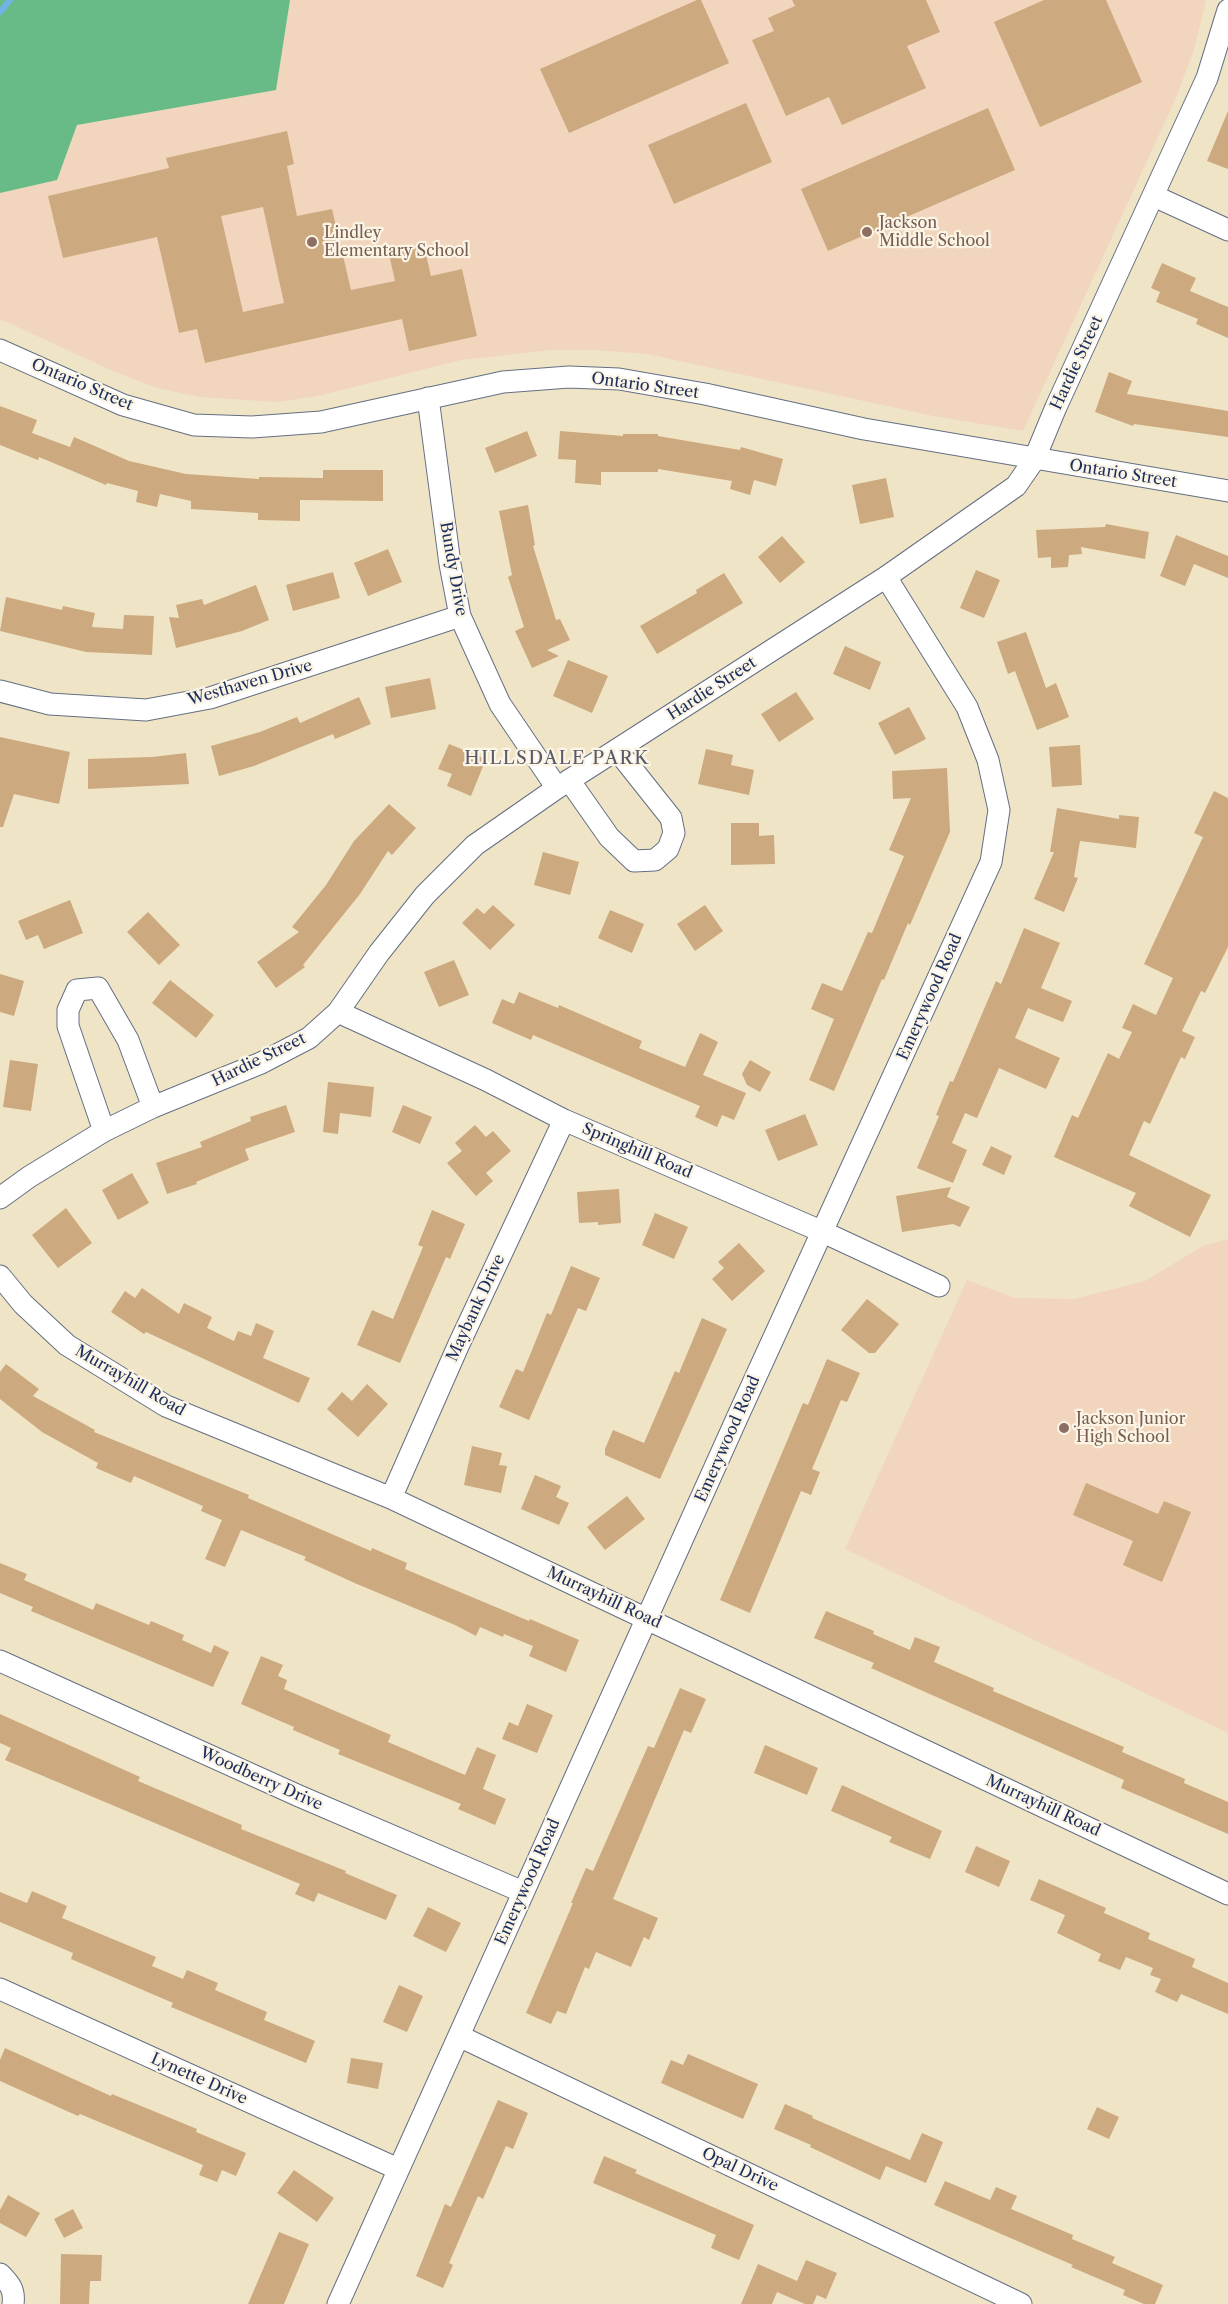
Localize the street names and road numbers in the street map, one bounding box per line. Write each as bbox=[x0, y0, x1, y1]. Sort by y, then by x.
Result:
street label: Hardie Street bbox=[1047, 313, 1107, 413]
street label: Ontario Street bbox=[28, 355, 136, 415]
street label: Ontario Street bbox=[590, 369, 700, 403]
street label: Ontario Street bbox=[1068, 456, 1178, 492]
street label: Bundy Drive bbox=[435, 520, 471, 618]
street label: Hardie Street bbox=[664, 653, 760, 725]
street label: Westhaven Drive bbox=[185, 656, 315, 710]
street label: Emerywood Road bbox=[893, 931, 967, 1063]
street label: Hardie Street bbox=[209, 1029, 309, 1091]
street label: Springhill Road bbox=[579, 1119, 695, 1183]
street label: Maybank Drive bbox=[443, 1251, 509, 1365]
street label: Murrayhill Road bbox=[71, 1342, 189, 1420]
street label: Emerywood Road bbox=[691, 1373, 765, 1505]
street label: Murrayhill Road bbox=[544, 1563, 664, 1633]
street label: Woodberry Drive bbox=[197, 1743, 325, 1815]
street label: Murrayhill Road bbox=[983, 1771, 1103, 1841]
street label: Emerywood Road bbox=[491, 1816, 565, 1948]
street label: Lynette Drive bbox=[148, 2049, 250, 2109]
street label: Opal Drive bbox=[699, 2144, 781, 2196]

